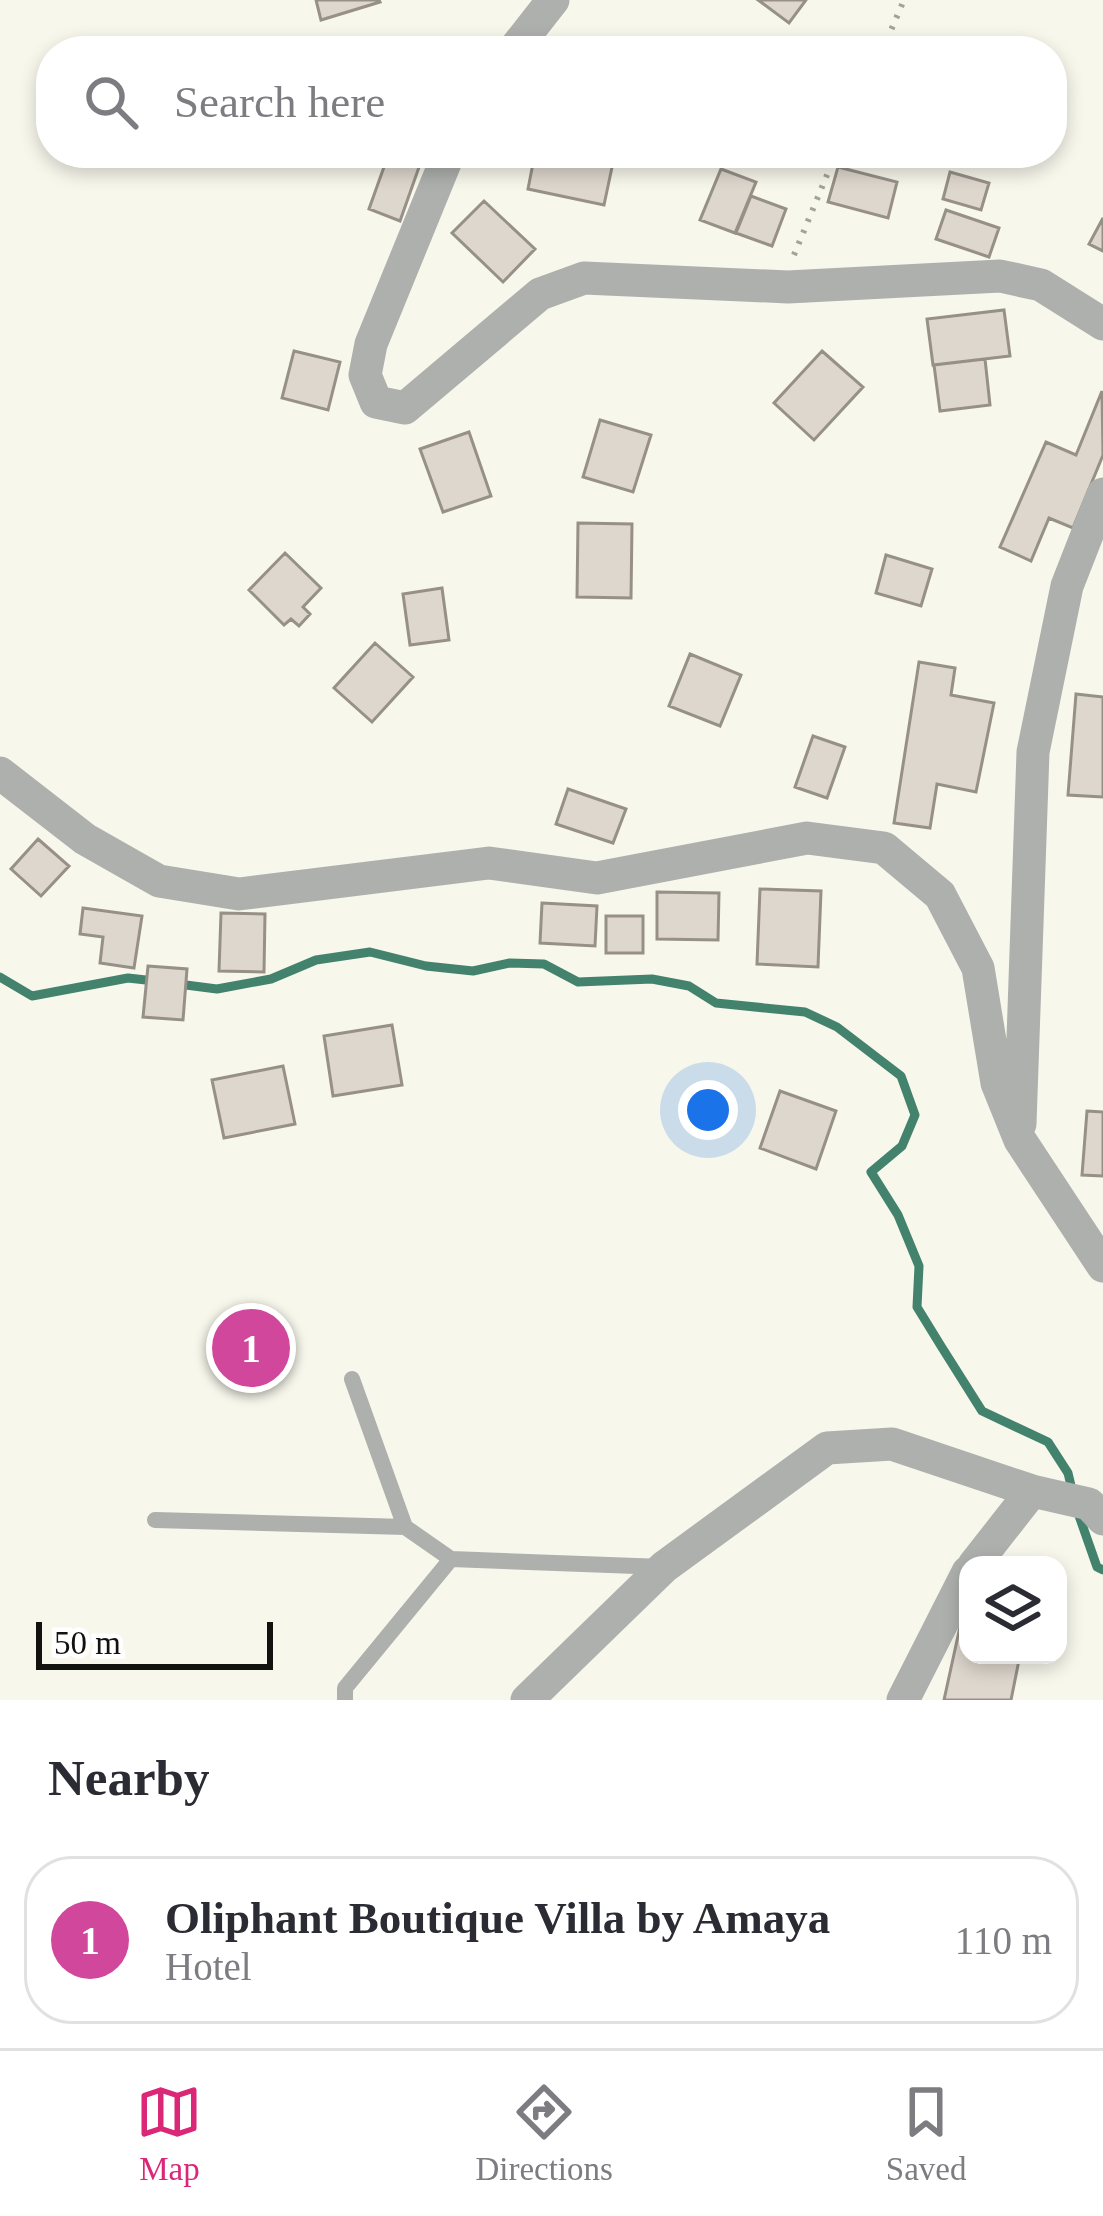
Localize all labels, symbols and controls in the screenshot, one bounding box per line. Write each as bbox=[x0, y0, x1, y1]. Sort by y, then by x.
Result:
search box bbox=[36, 36, 1067, 168]
icon: search bbox=[78, 69, 144, 135]
text: Search here bbox=[174, 77, 385, 127]
your location bbox=[678, 1080, 738, 1140]
pin: 1 bbox=[212, 1303, 290, 1393]
map controls bbox=[959, 1556, 1067, 1664]
button: layers bbox=[959, 1556, 1067, 1664]
scale bar bbox=[36, 1616, 273, 1669]
text: 50 m bbox=[54, 1625, 121, 1661]
text: Nearby bbox=[48, 1750, 209, 1806]
text: Oliphant Boutique Villa by Amaya bbox=[165, 1893, 830, 1943]
text: 1 bbox=[80, 1919, 100, 1962]
text: 110 m bbox=[955, 1919, 1052, 1962]
text: Hotel bbox=[165, 1945, 252, 1988]
tab: Map bbox=[136, 2079, 202, 2188]
tab: Directions bbox=[475, 2079, 613, 2188]
tab: Saved bbox=[886, 2079, 967, 2188]

